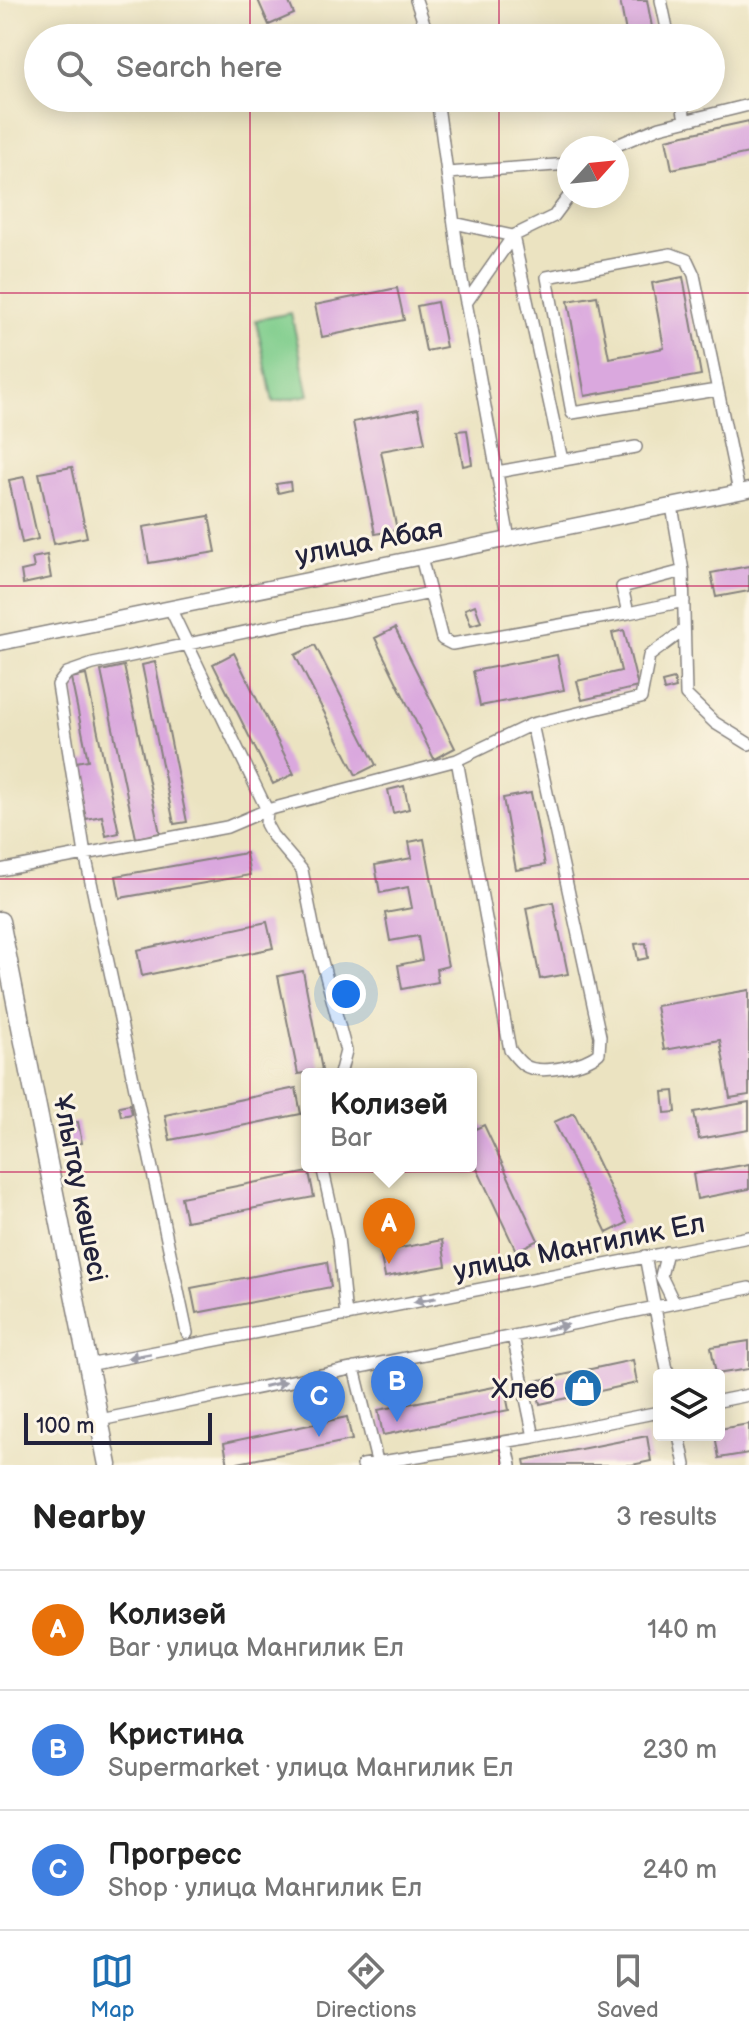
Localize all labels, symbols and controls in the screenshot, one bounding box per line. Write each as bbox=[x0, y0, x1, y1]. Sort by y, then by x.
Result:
search box bbox=[24, 24, 725, 112]
icon: search bbox=[52, 46, 96, 90]
text: Search here bbox=[116, 50, 282, 86]
north arrow bbox=[557, 136, 629, 208]
street label: улица Абая bbox=[293, 512, 446, 573]
your location bbox=[326, 974, 366, 1014]
popup bbox=[301, 1068, 477, 1172]
text: Колизей bbox=[330, 1087, 448, 1123]
street label: Ұлытау көшесі bbox=[45, 1092, 114, 1285]
text: Bar bbox=[330, 1123, 372, 1154]
pin: A bbox=[363, 1198, 415, 1264]
street label: улица Мангилик Ел bbox=[451, 1207, 708, 1288]
one-way arrow bbox=[412, 1295, 437, 1307]
one-way arrow bbox=[545, 1320, 570, 1333]
one-way arrow bbox=[126, 1351, 151, 1363]
pin: B bbox=[371, 1356, 423, 1422]
shop icon: Хлеб bbox=[562, 1367, 604, 1409]
map controls bbox=[653, 1369, 725, 1441]
button: layers bbox=[653, 1369, 725, 1441]
pin: C bbox=[293, 1371, 345, 1437]
place label: Хлеб bbox=[491, 1373, 555, 1406]
one-way arrow bbox=[263, 1377, 288, 1390]
scale bar bbox=[24, 1409, 212, 1445]
text: 100 m bbox=[36, 1413, 95, 1440]
text: Nearby bbox=[32, 1497, 146, 1538]
text: 3 results bbox=[616, 1502, 717, 1533]
text: Колизей bbox=[108, 1597, 226, 1633]
text: A bbox=[50, 1615, 66, 1646]
text: 140 m bbox=[647, 1615, 717, 1646]
text: Bar · улица Мангилик Ел bbox=[108, 1633, 404, 1664]
text: Кристина bbox=[108, 1717, 244, 1753]
text: B bbox=[49, 1735, 67, 1766]
text: 230 m bbox=[642, 1735, 717, 1766]
text: Supermarket · улица Мангилик Ел bbox=[108, 1753, 514, 1784]
text: Прогресс bbox=[108, 1837, 242, 1873]
text: C bbox=[49, 1855, 67, 1886]
text: 240 m bbox=[642, 1855, 717, 1886]
text: Shop · улица Мангилик Ел bbox=[108, 1873, 422, 1904]
tab: Map bbox=[90, 1949, 135, 2024]
tab: Directions bbox=[315, 1949, 416, 2024]
tab: Saved bbox=[597, 1949, 659, 2024]

